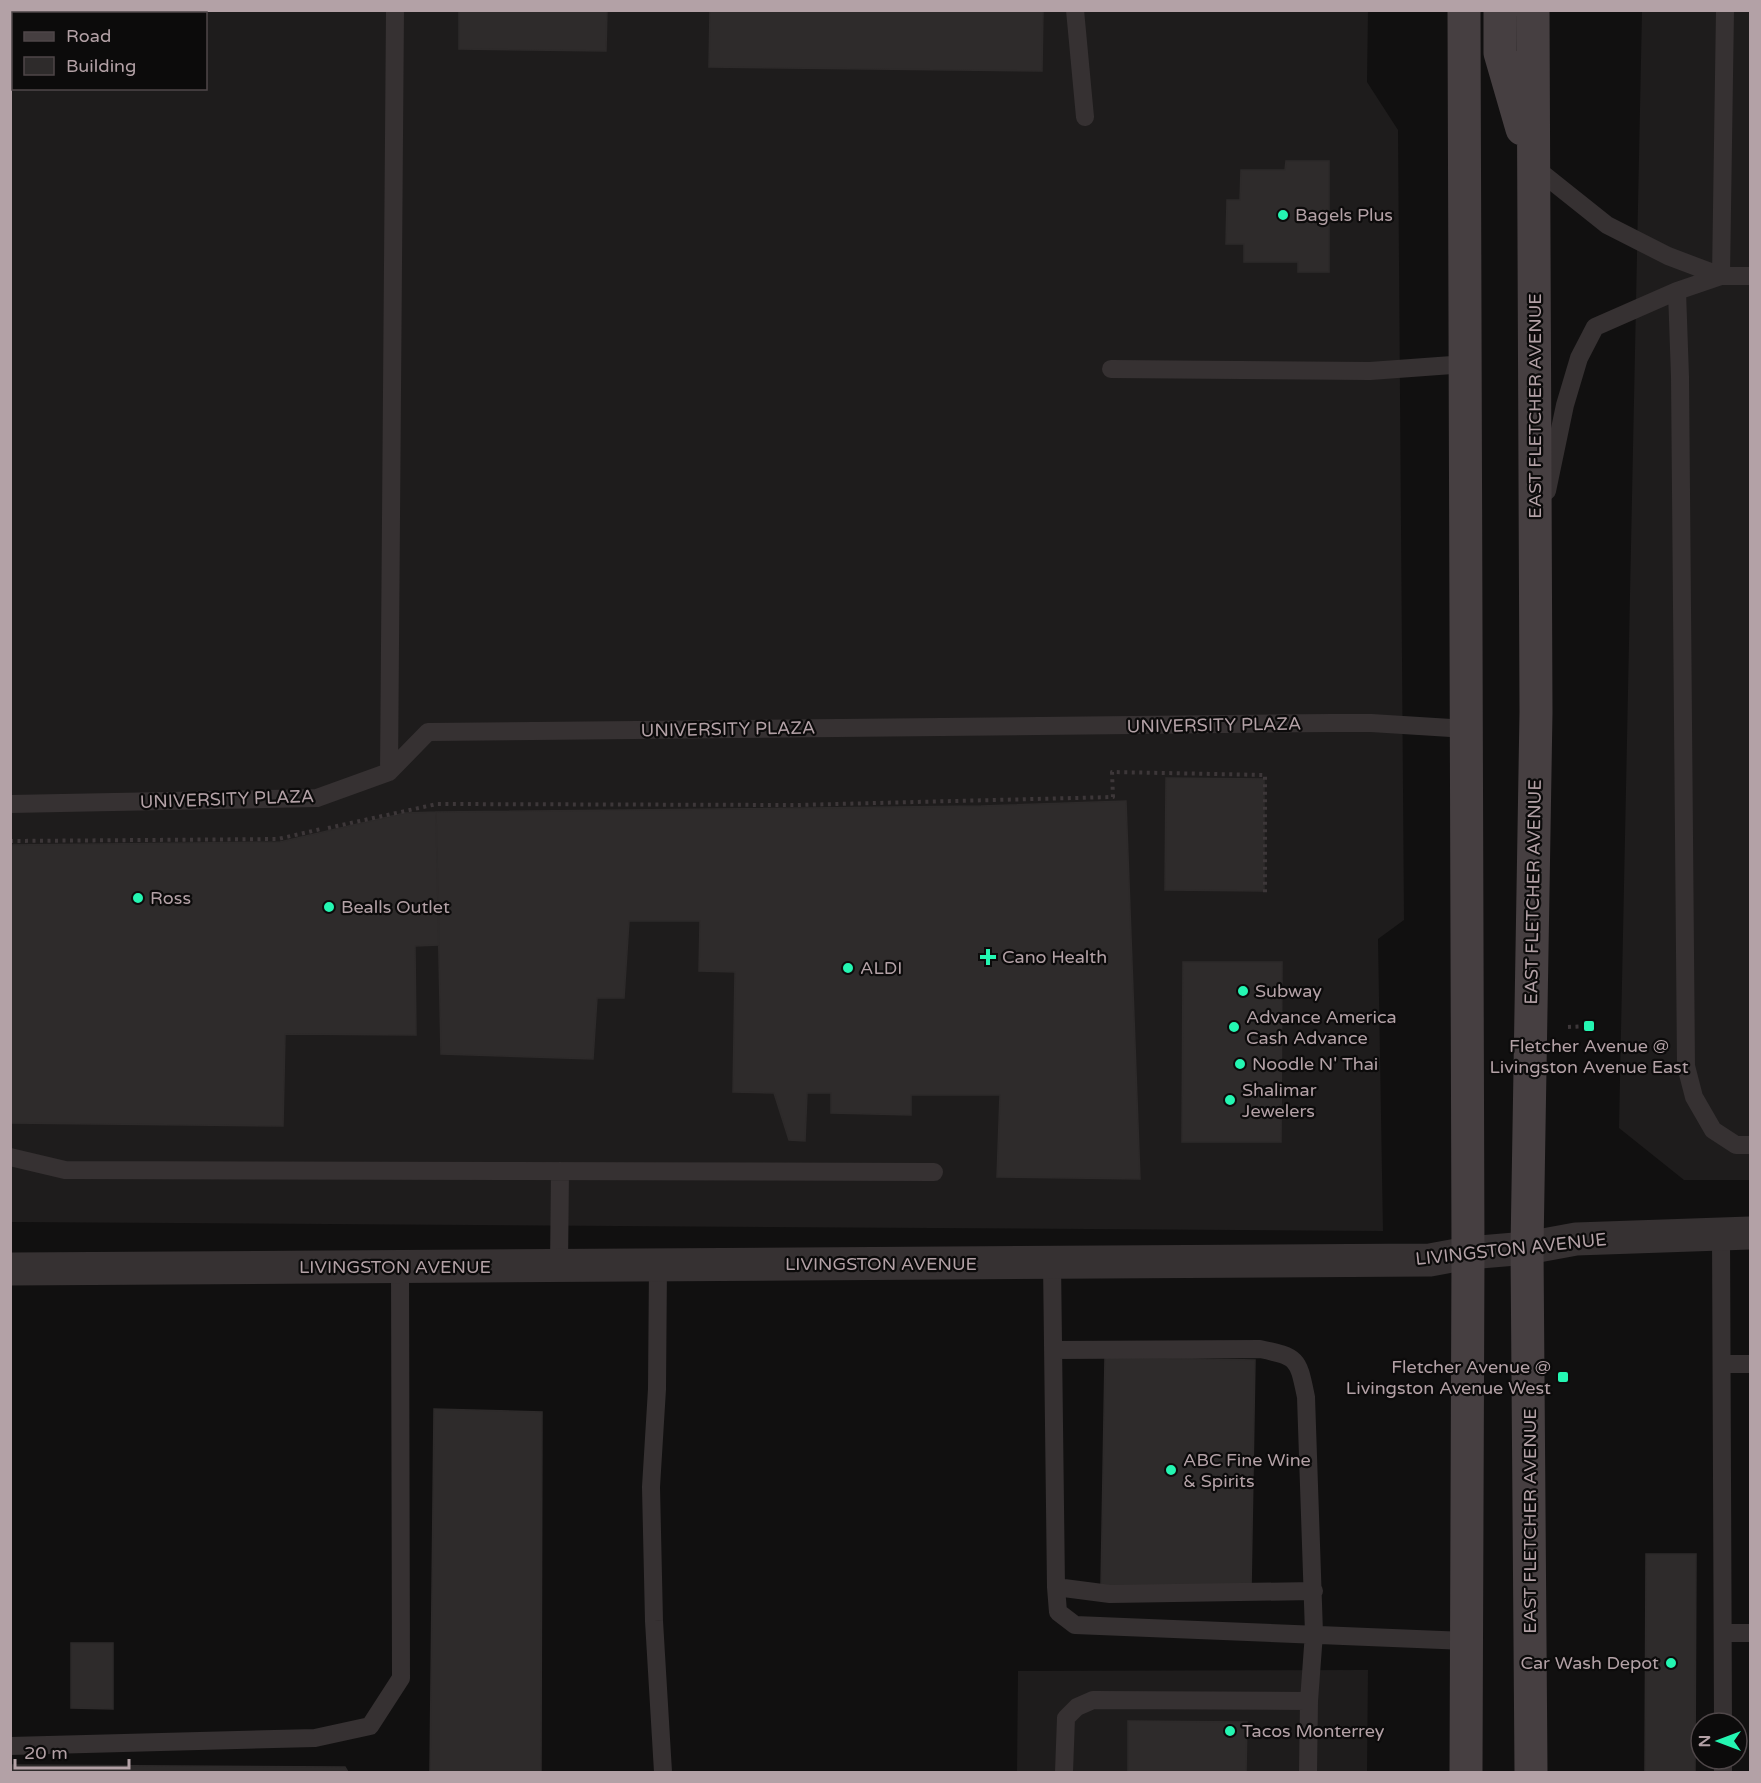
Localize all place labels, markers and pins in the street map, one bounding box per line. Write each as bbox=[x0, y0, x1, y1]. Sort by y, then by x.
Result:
place label: Bagels Plus bbox=[1295, 204, 1393, 226]
marker: Bagels Plus bbox=[1276, 208, 1290, 222]
place label: Ross bbox=[150, 887, 191, 909]
marker: Ross bbox=[131, 891, 145, 905]
place label: Bealls Outlet bbox=[341, 896, 450, 918]
marker: Bealls Outlet bbox=[322, 900, 336, 914]
place label: Cano Health bbox=[1002, 946, 1107, 968]
marker: Cano Health bbox=[979, 948, 997, 966]
place label: ALDI bbox=[860, 957, 902, 979]
marker: ALDI bbox=[841, 961, 855, 975]
place label: Subway bbox=[1255, 980, 1322, 1002]
marker: Subway bbox=[1236, 984, 1250, 998]
place label: Advance America Cash Advance bbox=[1246, 1006, 1397, 1049]
marker: Fletcher Avenue @ Livingston Avenue East bbox=[1582, 1019, 1596, 1033]
marker: Advance America Cash Advance bbox=[1227, 1020, 1241, 1034]
place label: Fletcher Avenue @ Livingston Avenue East bbox=[1489, 1035, 1689, 1078]
place label: Noodle N' Thai bbox=[1252, 1053, 1378, 1075]
marker: Noodle N' Thai bbox=[1233, 1057, 1247, 1071]
place label: Shalimar Jewelers bbox=[1242, 1079, 1317, 1122]
marker: Shalimar Jewelers bbox=[1223, 1093, 1237, 1107]
place label: Fletcher Avenue @ Livingston Avenue West bbox=[1346, 1356, 1551, 1399]
marker: Fletcher Avenue @ Livingston Avenue West bbox=[1556, 1370, 1570, 1384]
place label: ABC Fine Wine & Spirits bbox=[1183, 1449, 1311, 1492]
marker: ABC Fine Wine & Spirits bbox=[1164, 1463, 1178, 1477]
place label: Car Wash Depot bbox=[1520, 1652, 1659, 1674]
marker: Car Wash Depot bbox=[1664, 1656, 1678, 1670]
place label: Tacos Monterrey bbox=[1242, 1720, 1385, 1742]
marker: Tacos Monterrey bbox=[1223, 1724, 1237, 1738]

